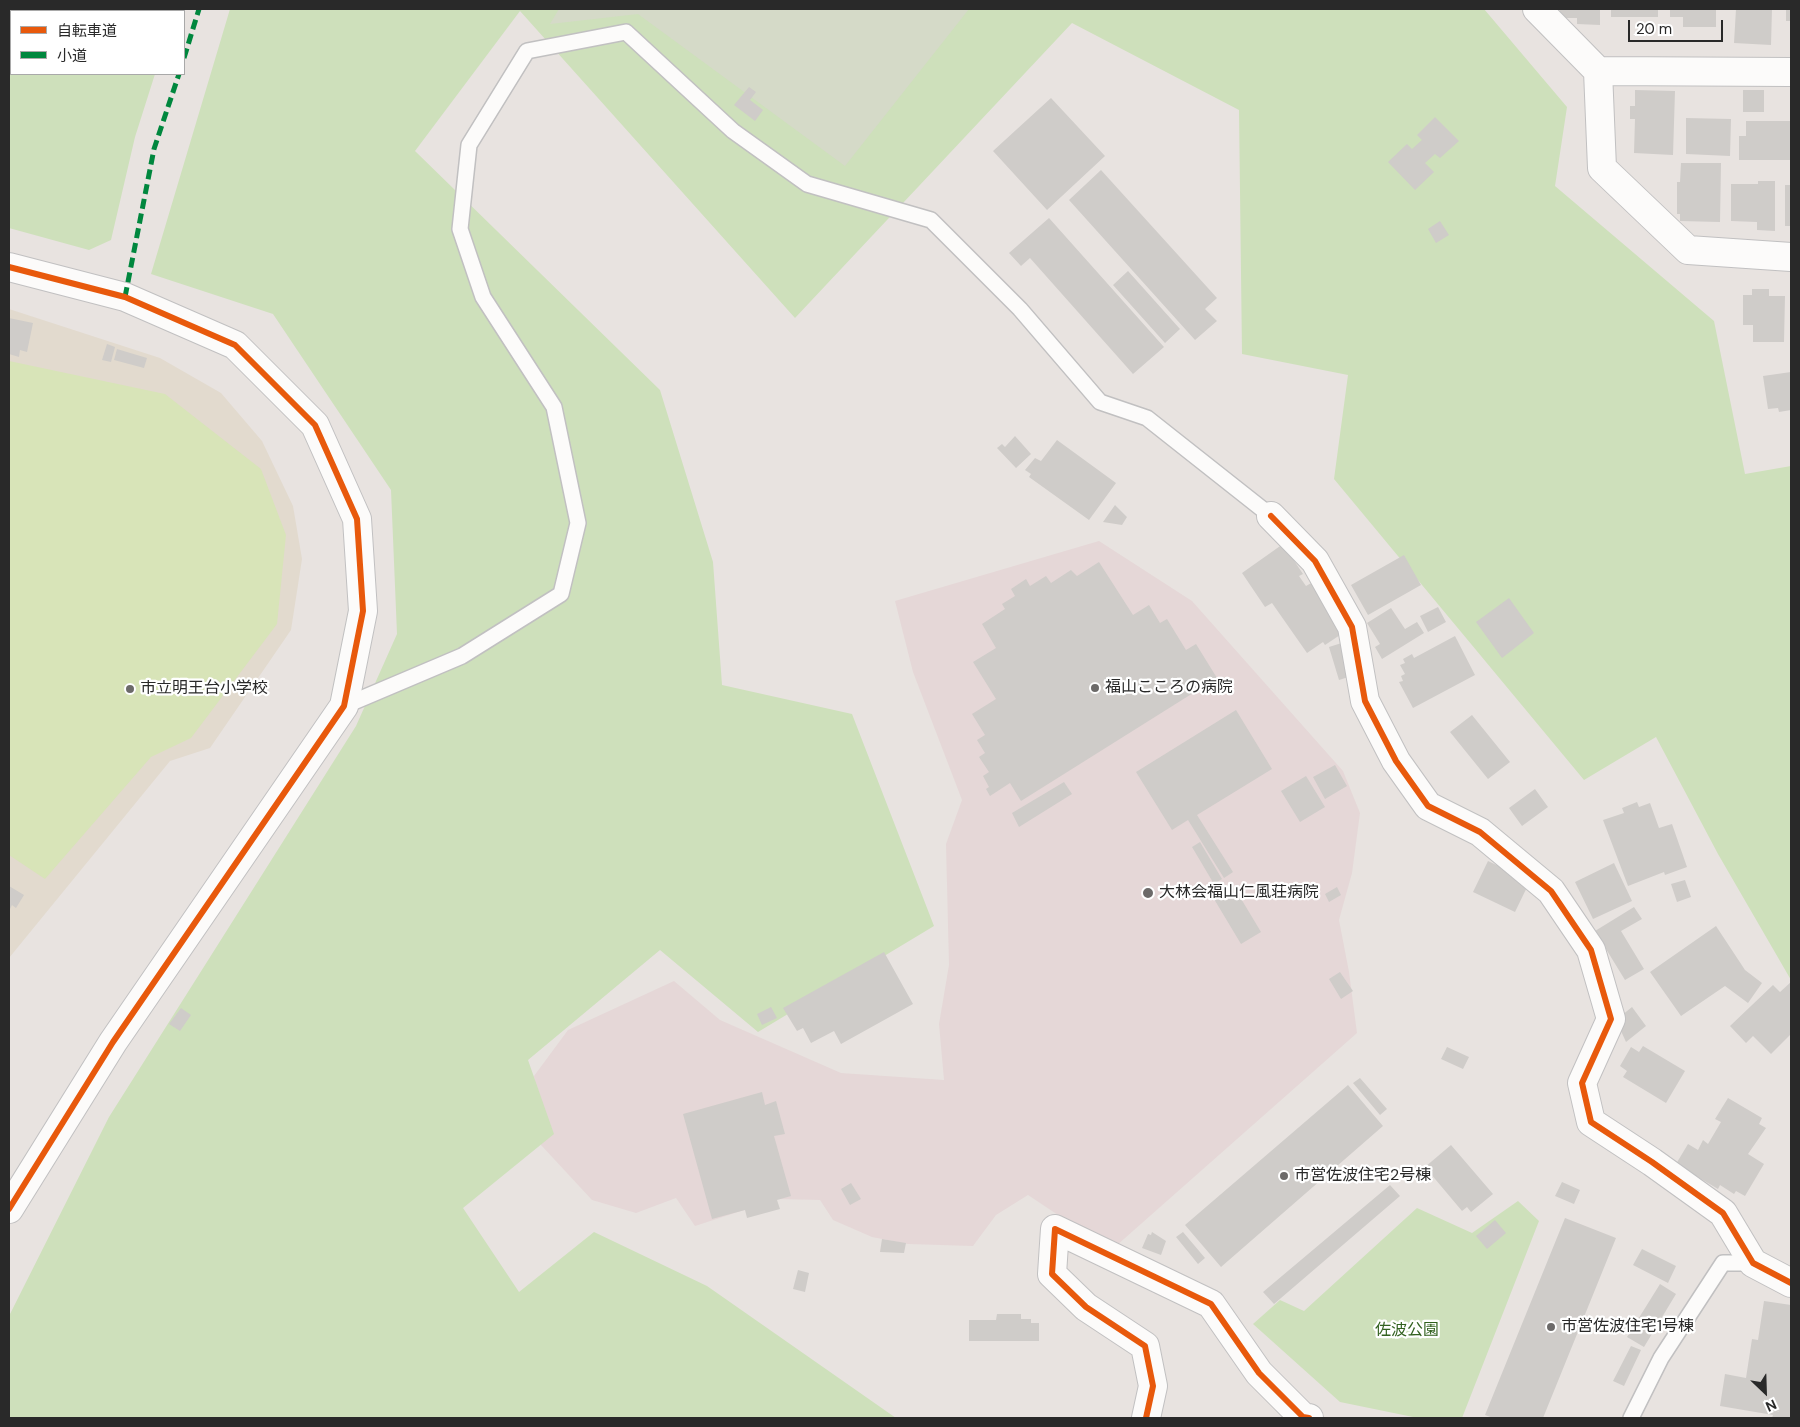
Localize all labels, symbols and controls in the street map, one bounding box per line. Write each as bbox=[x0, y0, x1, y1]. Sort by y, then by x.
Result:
legend bbox=[10, 10, 185, 75]
scale bar bbox=[1630, 10, 1725, 42]
text: 20 m bbox=[1636, 19, 1672, 39]
text: 自転車道 bbox=[57, 21, 117, 41]
text: 小道 bbox=[57, 46, 87, 66]
place label: 福山こころの病院 bbox=[1105, 678, 1233, 698]
place label: 市立明王台小学校 bbox=[140, 679, 268, 699]
marker: 福山こころの病院 bbox=[1089, 682, 1101, 694]
marker: 市立明王台小学校 bbox=[124, 683, 136, 695]
place label: 大林会福山仁風荘病院 bbox=[1159, 883, 1319, 903]
marker: 大林会福山仁風荘病院 bbox=[1141, 886, 1155, 900]
place label: 市営佐波住宅2号棟 bbox=[1294, 1166, 1431, 1186]
marker: 市営佐波住宅2号棟 bbox=[1278, 1170, 1290, 1182]
place label: 市営佐波住宅1号棟 bbox=[1561, 1317, 1694, 1337]
park label: 佐波公園 bbox=[1375, 1321, 1439, 1341]
marker: 市営佐波住宅1号棟 bbox=[1545, 1321, 1557, 1333]
north arrow bbox=[1740, 1367, 1790, 1417]
text: N bbox=[1763, 1395, 1779, 1416]

